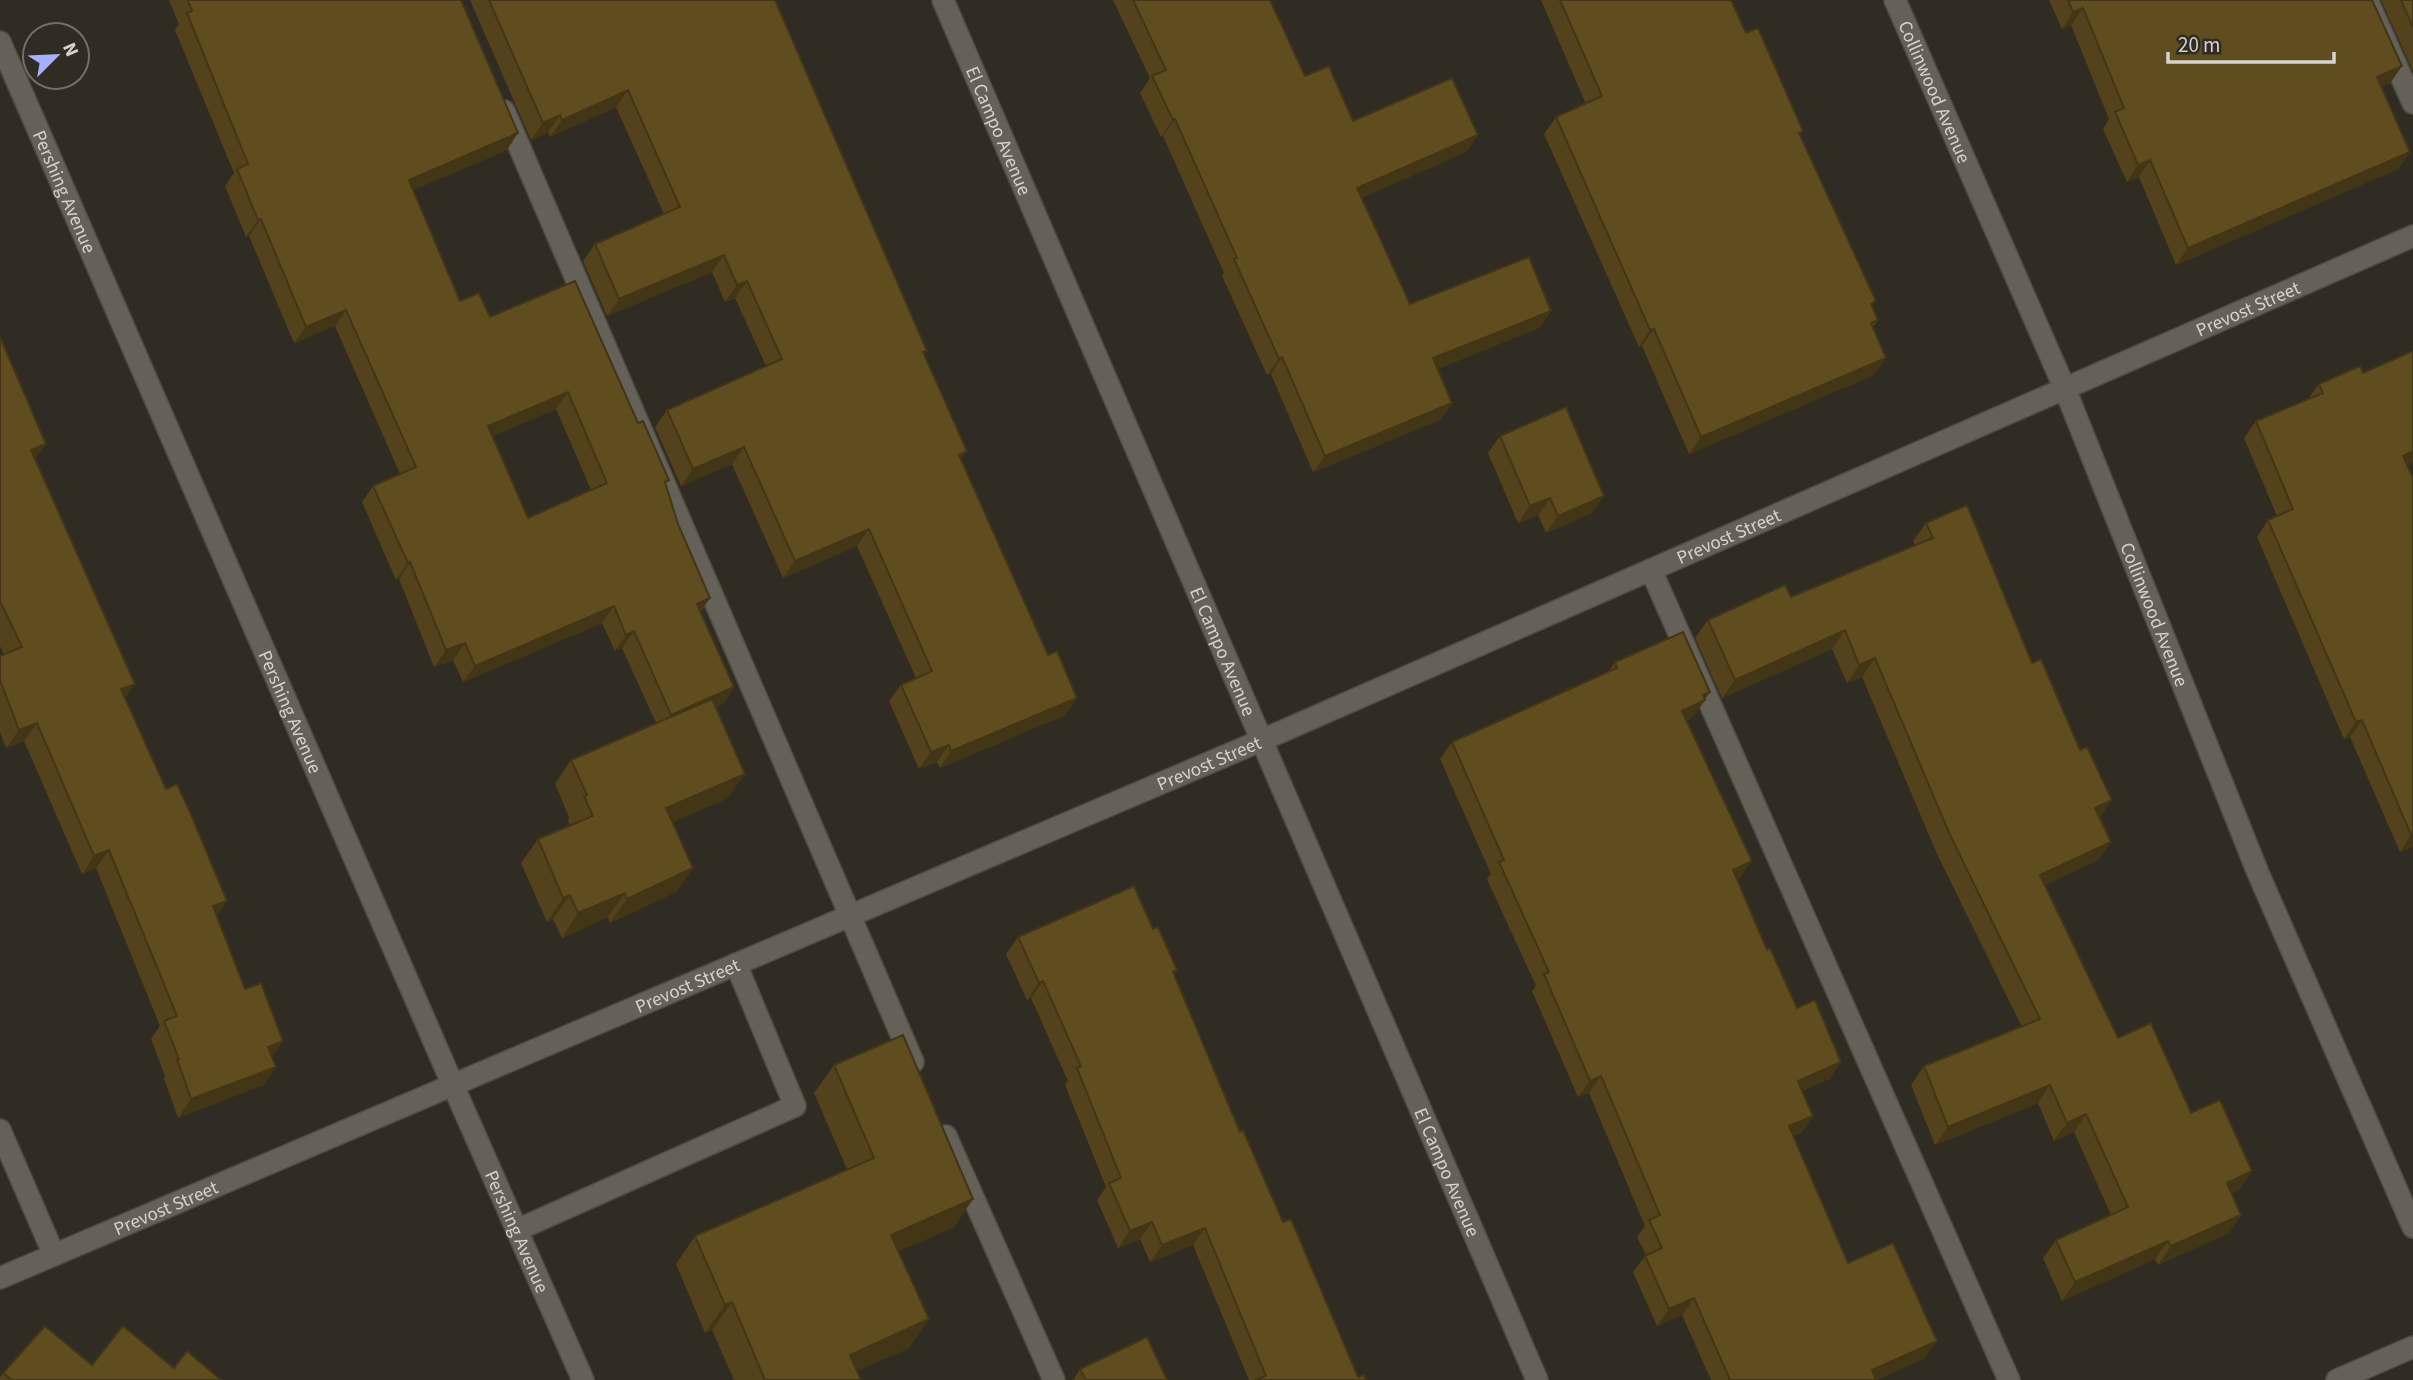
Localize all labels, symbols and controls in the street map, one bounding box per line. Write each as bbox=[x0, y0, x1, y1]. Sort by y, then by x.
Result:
street label: Collinwood Avenue bbox=[1891, 17, 1977, 168]
north arrow bbox=[21, 21, 91, 91]
scale bar bbox=[2168, 21, 2334, 65]
text: 20 m bbox=[2178, 30, 2220, 60]
text: N bbox=[55, 38, 85, 61]
street label: El Campo Avenue bbox=[958, 62, 1037, 200]
street label: Pershing Avenue bbox=[25, 126, 102, 258]
street label: Prevost Street bbox=[2192, 275, 2305, 344]
street label: Prevost Street bbox=[1673, 502, 1786, 572]
street label: Collinwood Avenue bbox=[2113, 539, 2194, 691]
street label: El Campo Avenue bbox=[1182, 583, 1262, 721]
street label: Pershing Avenue bbox=[251, 646, 328, 778]
street label: Prevost Street bbox=[1153, 730, 1266, 798]
street label: Prevost Street bbox=[631, 952, 745, 1021]
street label: El Campo Avenue bbox=[1406, 1104, 1486, 1241]
street label: Pershing Avenue bbox=[477, 1166, 555, 1298]
street label: Prevost Street bbox=[110, 1174, 223, 1243]

